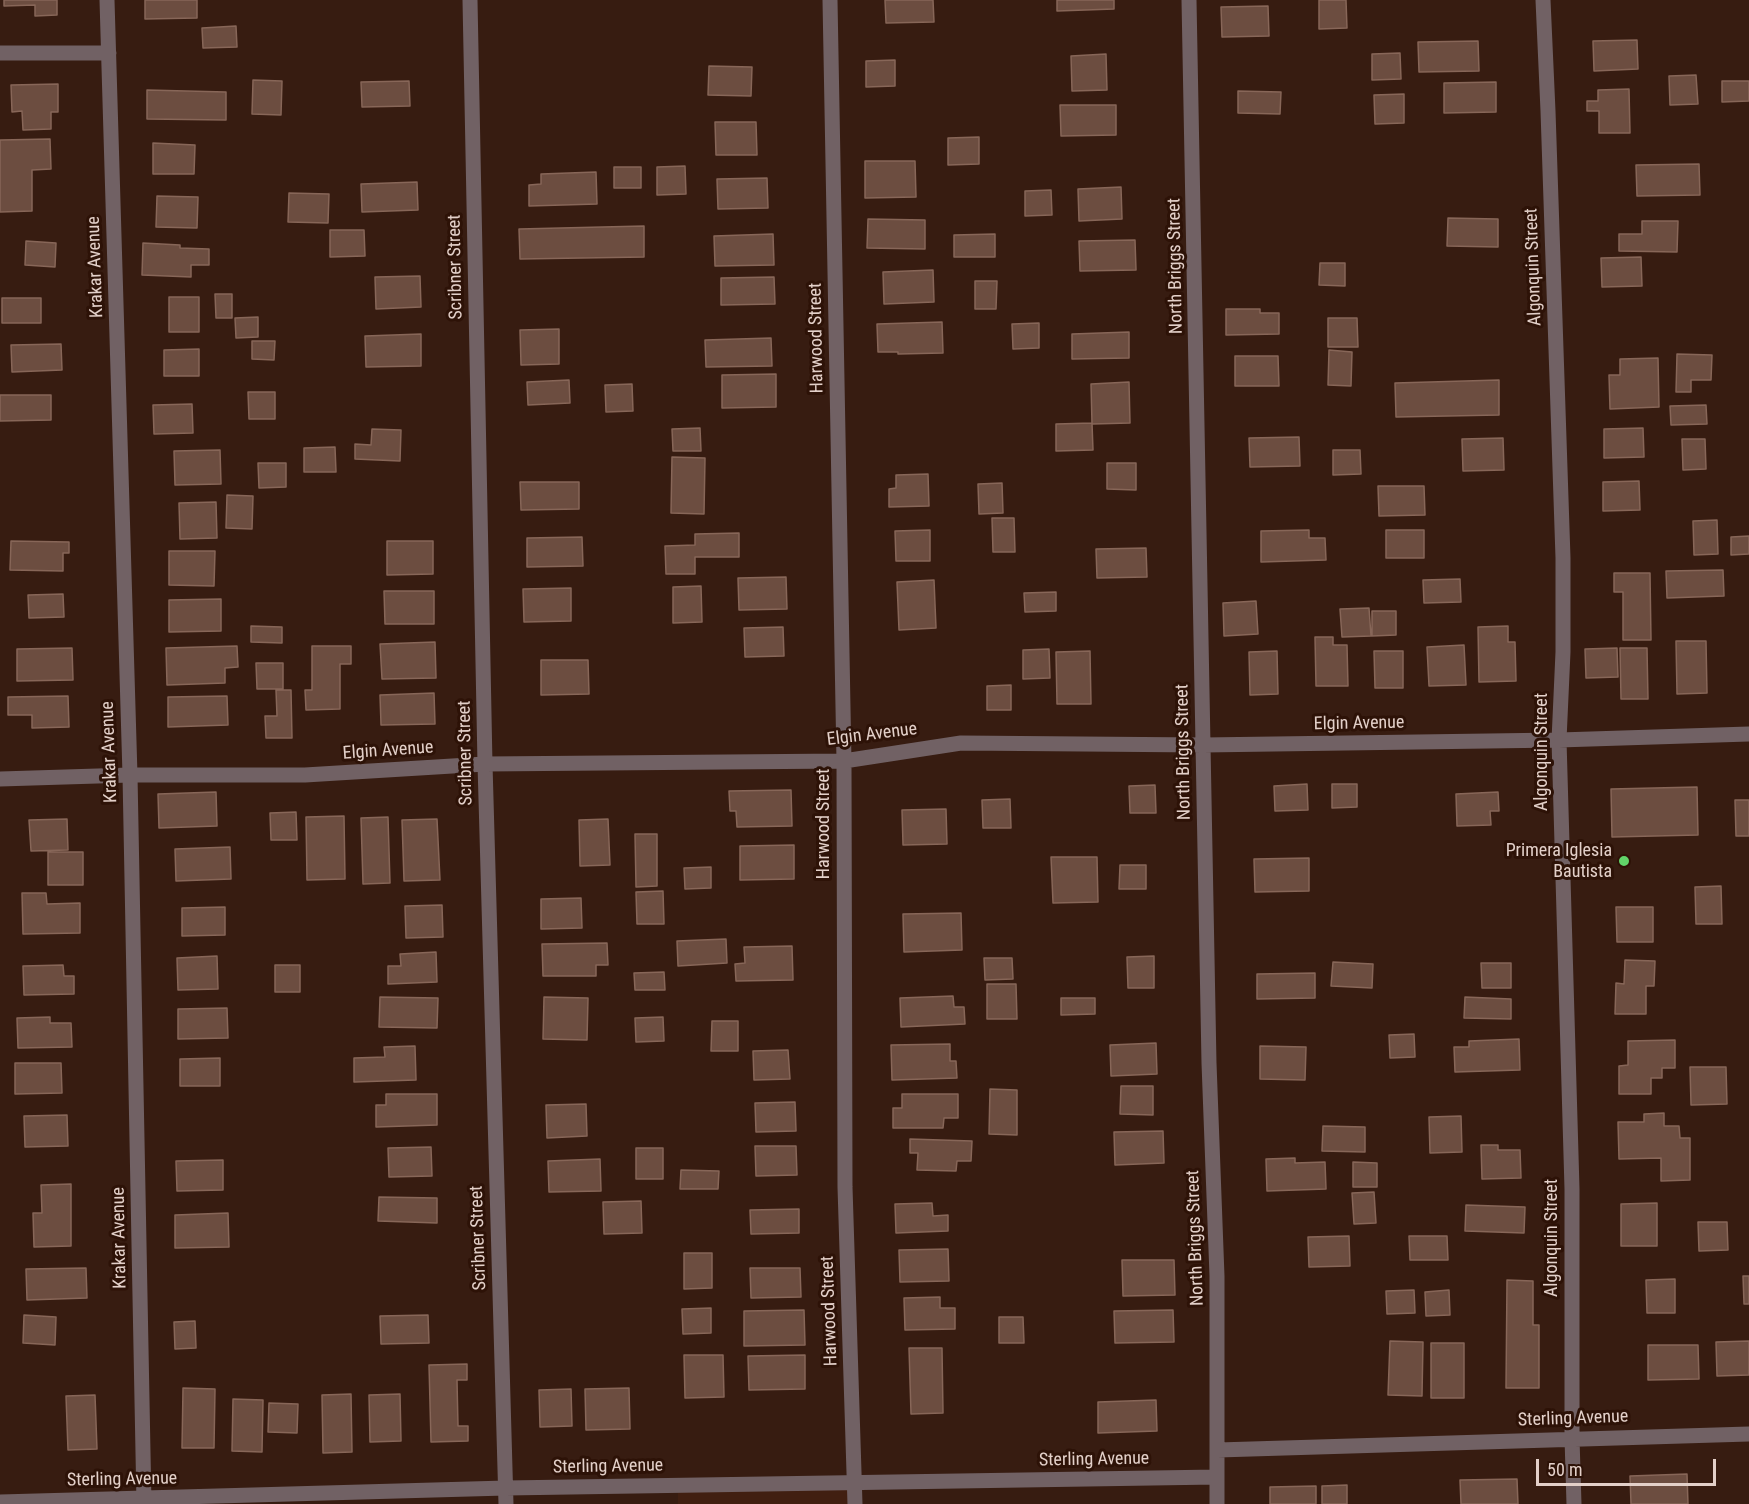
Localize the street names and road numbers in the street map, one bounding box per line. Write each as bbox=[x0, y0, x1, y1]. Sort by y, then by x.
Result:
street label: North Briggs Street bbox=[1164, 198, 1188, 334]
street label: Algonquin Street bbox=[1521, 208, 1547, 326]
street label: Scribner Street bbox=[444, 214, 468, 320]
street label: Krakar Avenue bbox=[83, 216, 109, 318]
street label: Harwood Street bbox=[805, 283, 829, 393]
street label: North Briggs Street bbox=[1172, 684, 1196, 820]
street label: Algonquin Street bbox=[1531, 693, 1553, 811]
street label: Scribner Street bbox=[454, 700, 478, 806]
street label: Krakar Avenue bbox=[97, 701, 123, 803]
street label: Elgin Avenue bbox=[1313, 712, 1405, 736]
street label: Elgin Avenue bbox=[826, 719, 918, 751]
street label: Elgin Avenue bbox=[342, 737, 434, 765]
street label: Harwood Street bbox=[813, 769, 835, 879]
street label: North Briggs Street bbox=[1183, 1170, 1209, 1306]
street label: Algonquin Street bbox=[1541, 1179, 1563, 1297]
street label: Scribner Street bbox=[466, 1185, 492, 1291]
street label: Krakar Avenue bbox=[108, 1187, 132, 1289]
street label: Harwood Street bbox=[817, 1255, 843, 1367]
street label: Sterling Avenue bbox=[1517, 1406, 1629, 1432]
street label: Sterling Avenue bbox=[1039, 1448, 1149, 1472]
street label: Sterling Avenue bbox=[553, 1455, 663, 1479]
street label: Sterling Avenue bbox=[67, 1468, 177, 1492]

